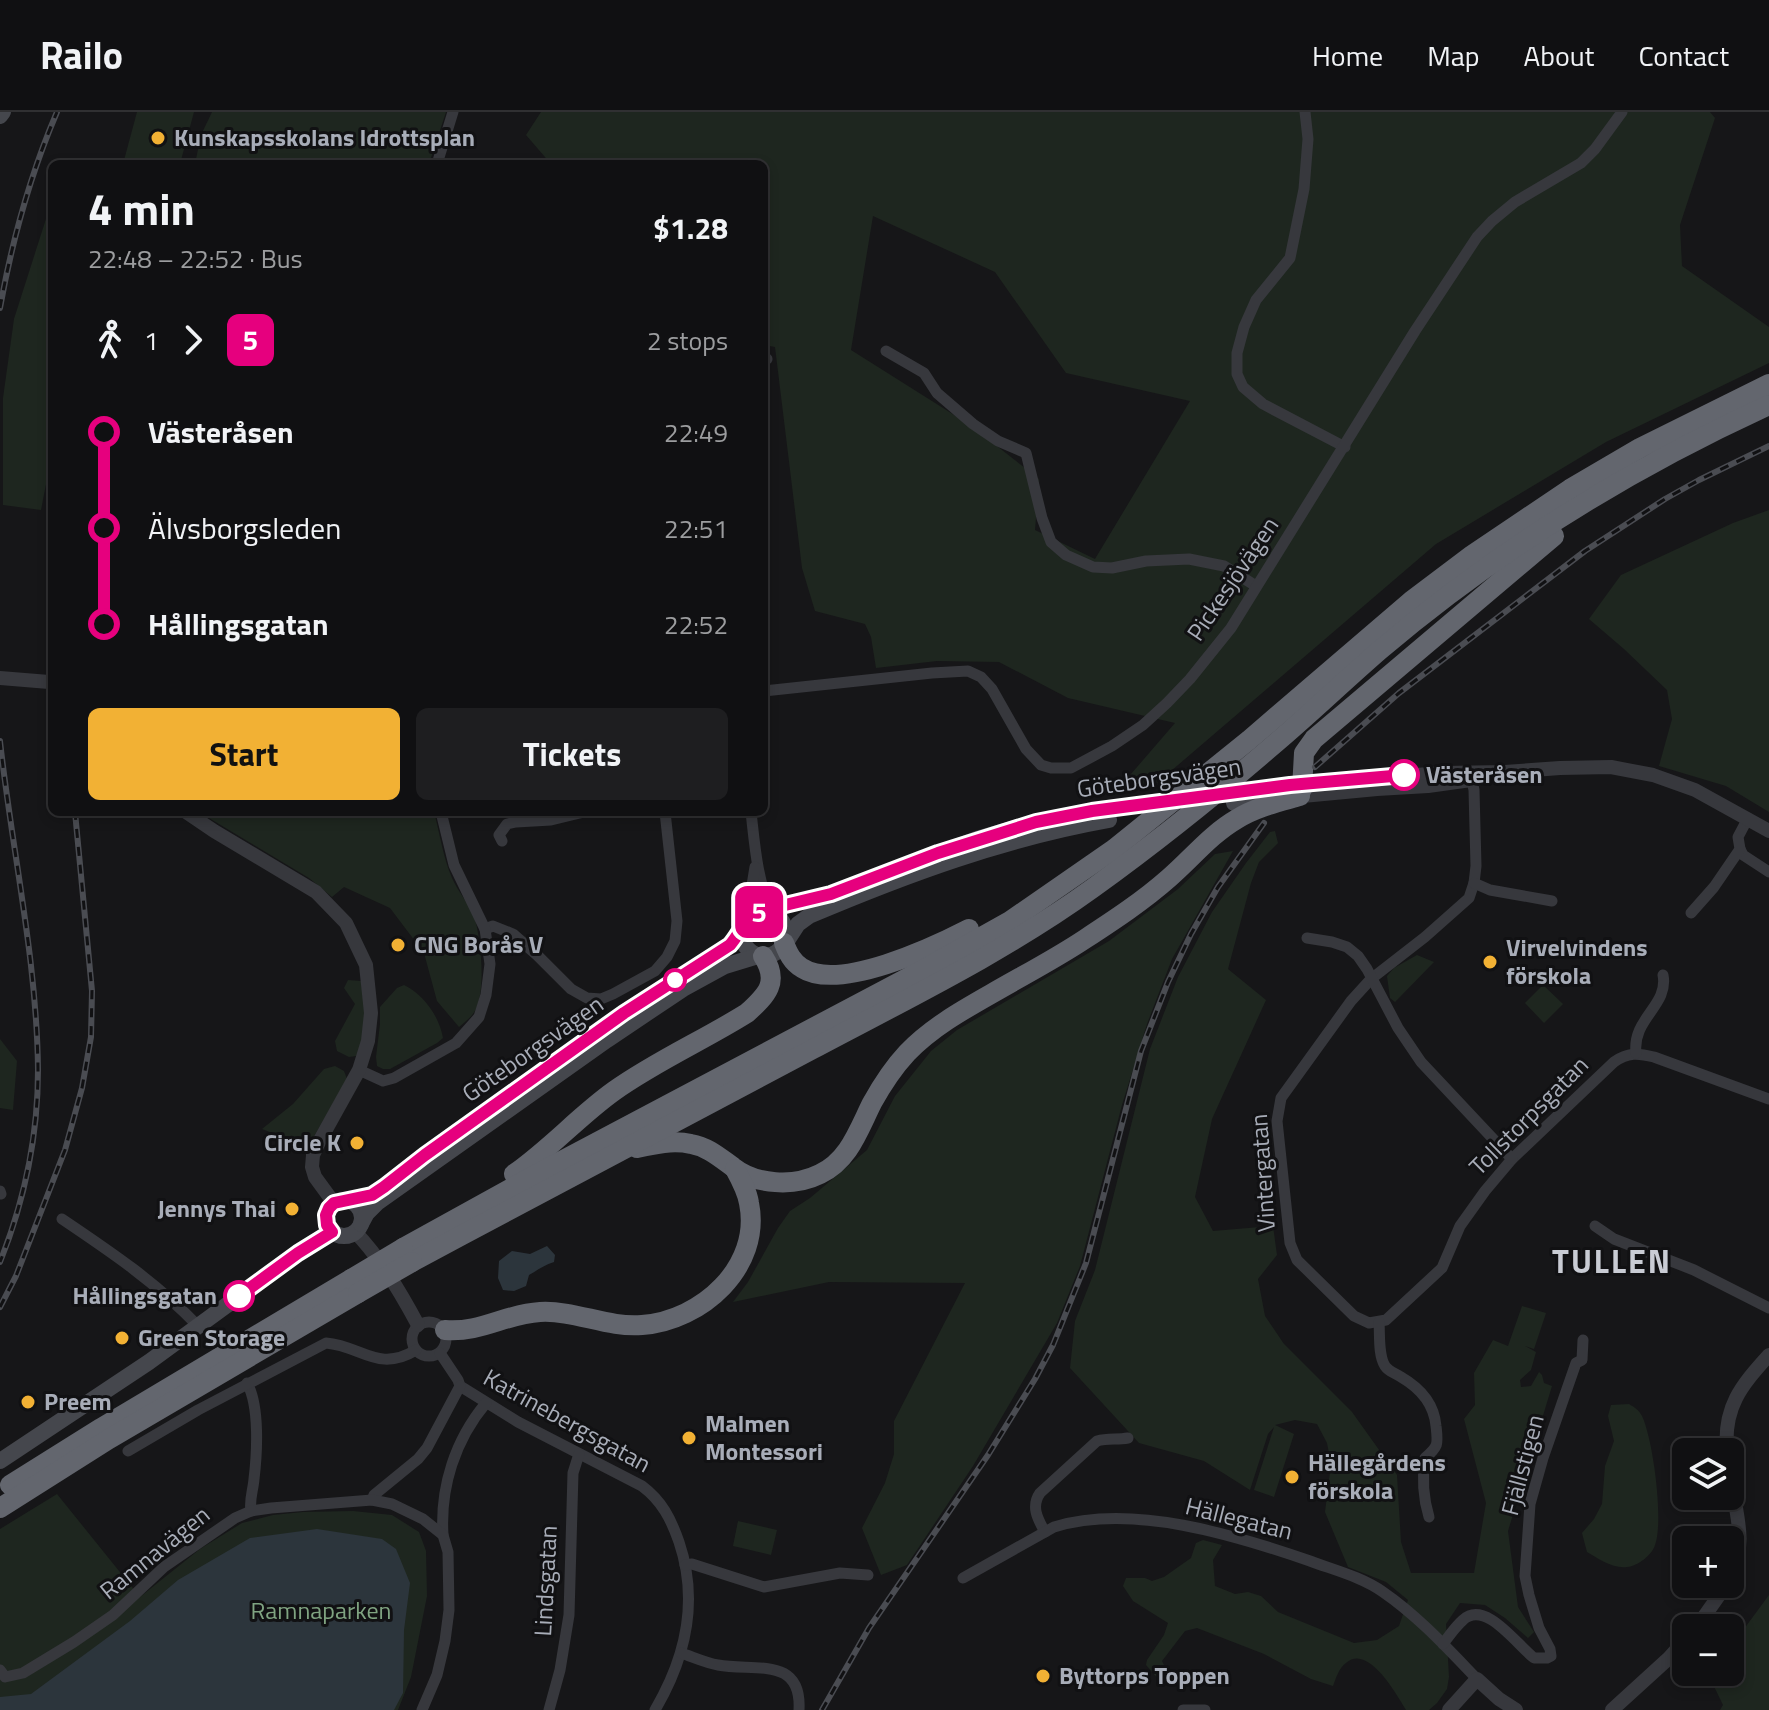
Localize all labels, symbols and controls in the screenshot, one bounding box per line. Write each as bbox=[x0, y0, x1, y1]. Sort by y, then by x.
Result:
text: Railo bbox=[40, 26, 123, 84]
text: Home bbox=[1312, 34, 1383, 77]
text: Map bbox=[1427, 34, 1480, 77]
text: About bbox=[1524, 34, 1594, 77]
text: Contact bbox=[1638, 34, 1729, 77]
place label: Kunskapsskolans Idrottsplan bbox=[174, 119, 475, 155]
marker: Kunskapsskolans Idrottsplan bbox=[149, 129, 167, 147]
text: 4 min bbox=[88, 175, 195, 242]
text: $1.28 bbox=[653, 205, 728, 251]
text: 22:48 – 22:52 · Bus bbox=[88, 239, 303, 278]
icon: walk bbox=[88, 318, 132, 362]
icon: forward bbox=[171, 318, 215, 362]
text: 5 bbox=[243, 318, 258, 361]
text: 1 bbox=[144, 321, 159, 360]
text: 2 stops bbox=[647, 321, 728, 360]
text: Västeråsen bbox=[148, 409, 294, 455]
text: 22:49 bbox=[664, 413, 728, 452]
text: Älvsborgsleden bbox=[148, 505, 341, 551]
text: 22:51 bbox=[664, 509, 728, 548]
street label: Pickesjövägen bbox=[1177, 509, 1287, 648]
text: Hållingsgatan bbox=[148, 601, 329, 647]
text: 22:52 bbox=[664, 605, 728, 644]
button: Start bbox=[88, 708, 400, 800]
button: Tickets bbox=[416, 708, 728, 800]
street label: Göteborgsvägen bbox=[1074, 748, 1243, 806]
place label: Västeråsen bbox=[1426, 756, 1543, 792]
marker: Västeråsen bbox=[1389, 760, 1419, 790]
line badge: 5 bbox=[733, 886, 785, 938]
text: 5 bbox=[751, 890, 767, 933]
place label: CNG Borås V bbox=[414, 926, 544, 962]
place label: Virvelvindens förskola bbox=[1506, 929, 1648, 993]
marker: CNG Borås V bbox=[389, 936, 407, 954]
marker: Virvelvindens förskola bbox=[1481, 953, 1499, 971]
unlabelled marker bbox=[664, 969, 686, 991]
street label: Göteborgsvägen bbox=[454, 986, 610, 1110]
street label: Tollstorpsgatan bbox=[1460, 1047, 1596, 1183]
street label: Vintergatan bbox=[1240, 1113, 1284, 1233]
place label: Circle K bbox=[264, 1124, 341, 1160]
marker: Circle K bbox=[348, 1134, 366, 1152]
place label: Jennys Thai bbox=[157, 1190, 276, 1226]
marker: Jennys Thai bbox=[283, 1200, 301, 1218]
district label: TULLEN bbox=[1552, 1237, 1672, 1285]
place label: Hållingsgatan bbox=[73, 1277, 217, 1313]
marker: Hållingsgatan bbox=[224, 1281, 254, 1311]
place label: Green Storage bbox=[138, 1319, 285, 1355]
marker: Green Storage bbox=[113, 1329, 131, 1347]
street label: Katrinebergsgatan bbox=[477, 1359, 658, 1481]
place label: Preem bbox=[44, 1383, 112, 1419]
marker: Preem bbox=[19, 1393, 37, 1411]
place label: Malmen Montessori bbox=[705, 1405, 823, 1469]
street label: Fjällstigen bbox=[1491, 1410, 1553, 1519]
marker: Malmen Montessori bbox=[680, 1429, 698, 1447]
map controls bbox=[1672, 1438, 1744, 1686]
button: layers bbox=[1672, 1438, 1744, 1510]
place label: Hällegårdens förskola bbox=[1308, 1444, 1446, 1508]
marker: Hällegårdens förskola bbox=[1283, 1468, 1301, 1486]
street label: Hällegatan bbox=[1182, 1487, 1297, 1549]
street label: Ramnavägen bbox=[92, 1497, 217, 1608]
street label: Lindsgatan bbox=[524, 1525, 566, 1637]
button: + bbox=[1672, 1526, 1744, 1598]
park label: Ramnaparken bbox=[251, 1592, 391, 1628]
button: − bbox=[1672, 1614, 1744, 1686]
place label: Byttorps Toppen bbox=[1059, 1657, 1230, 1693]
marker: Byttorps Toppen bbox=[1034, 1667, 1052, 1685]

